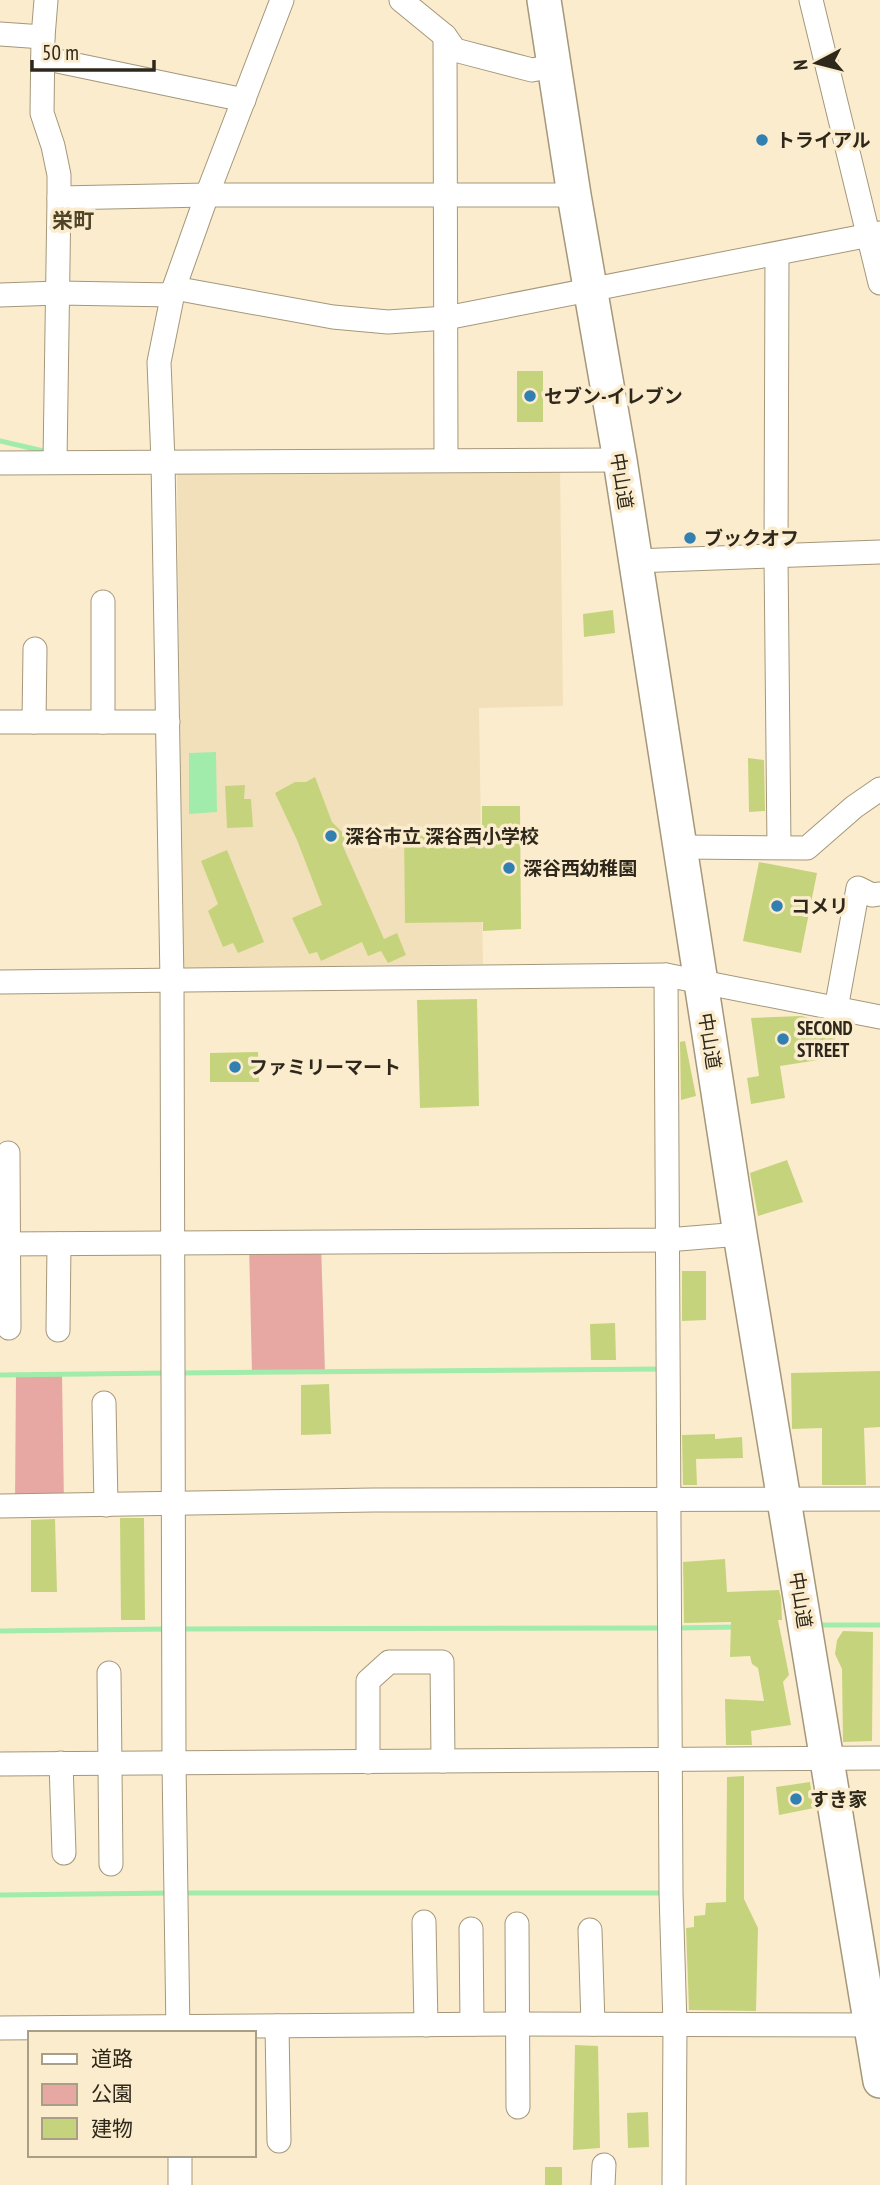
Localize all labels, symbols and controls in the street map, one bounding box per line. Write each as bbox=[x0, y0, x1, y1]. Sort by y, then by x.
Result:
scale bar bbox=[32, 28, 154, 72]
north arrow bbox=[782, 28, 852, 98]
text: 50 m bbox=[42, 39, 79, 66]
text: N bbox=[788, 59, 813, 72]
place label: トライアル bbox=[776, 128, 871, 152]
marker: トライアル bbox=[754, 132, 770, 148]
district label: 栄町 bbox=[52, 207, 94, 234]
place label: セブン-イレブン bbox=[544, 384, 683, 408]
marker: セブン-イレブン bbox=[522, 388, 538, 404]
street label: 中山道 bbox=[606, 451, 638, 511]
place label: ブックオフ bbox=[704, 526, 799, 550]
marker: ブックオフ bbox=[682, 530, 698, 546]
place label: 深谷市立 深谷西小学校 bbox=[345, 824, 539, 848]
marker: 深谷市立 深谷西小学校 bbox=[323, 828, 339, 844]
place label: 深谷西幼稚園 bbox=[523, 856, 637, 880]
marker: 深谷西幼稚園 bbox=[501, 860, 517, 876]
place label: コメリ bbox=[791, 894, 848, 918]
marker: コメリ bbox=[769, 898, 785, 914]
street label: 中山道 bbox=[694, 1011, 726, 1071]
place label: SECOND STREET bbox=[797, 1016, 853, 1062]
marker: SECOND STREET bbox=[775, 1031, 791, 1047]
place label: ファミリーマート bbox=[249, 1055, 401, 1079]
marker: ファミリーマート bbox=[227, 1059, 243, 1075]
street label: 中山道 bbox=[785, 1570, 817, 1630]
place label: すき家 bbox=[810, 1787, 867, 1811]
marker: すき家 bbox=[788, 1791, 804, 1807]
legend bbox=[28, 2031, 256, 2157]
text: 道路 bbox=[91, 2045, 133, 2072]
text: 公園 bbox=[91, 2080, 133, 2107]
text: 建物 bbox=[91, 2115, 133, 2142]

